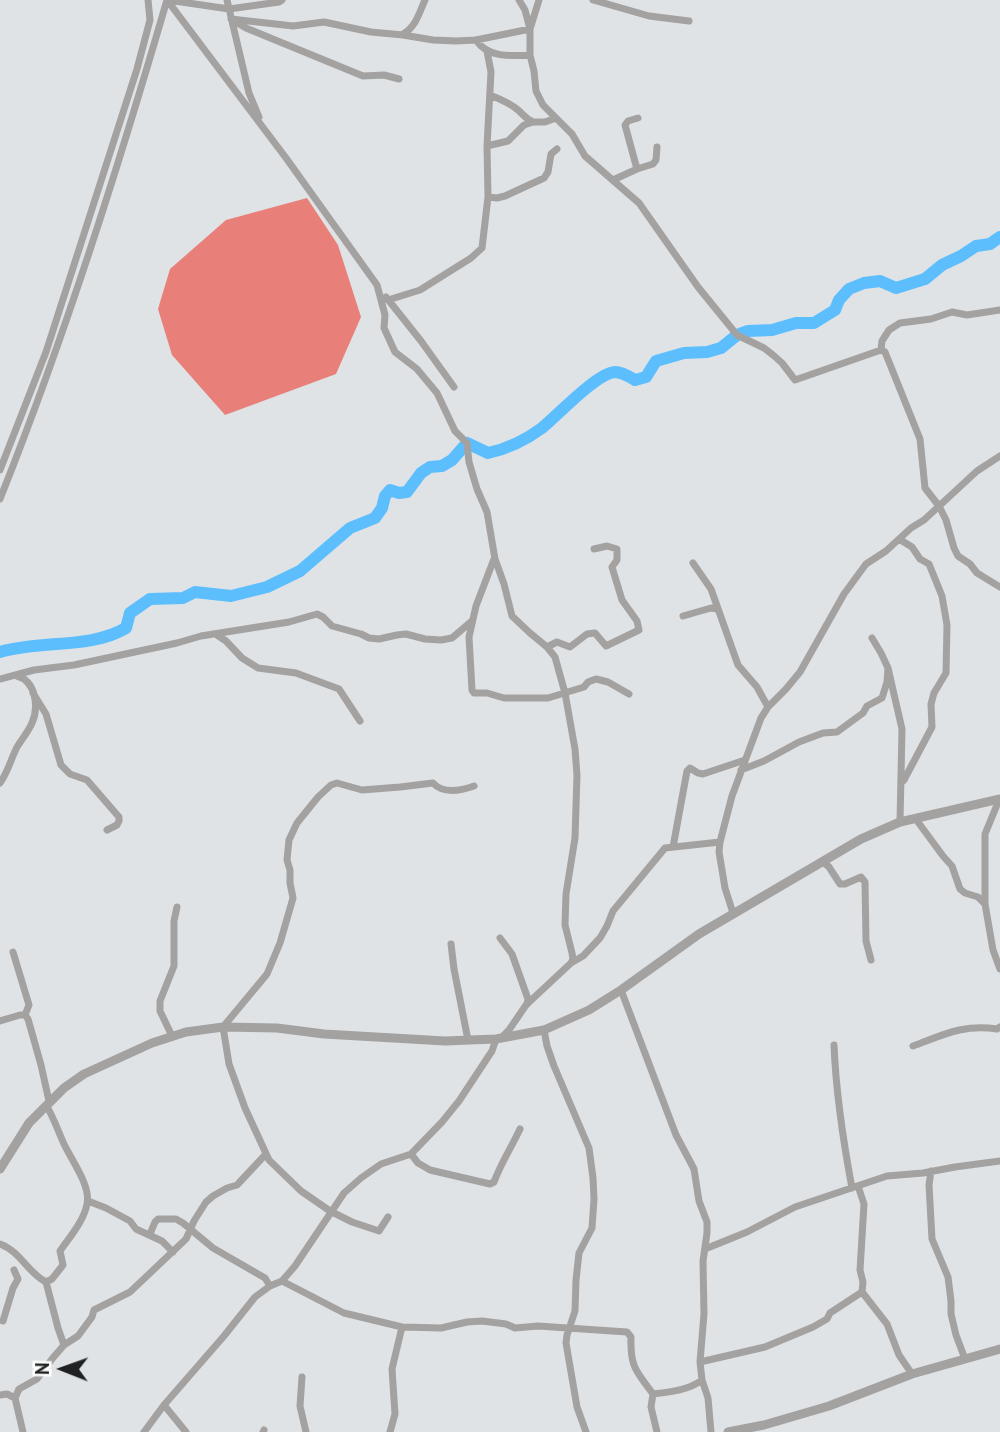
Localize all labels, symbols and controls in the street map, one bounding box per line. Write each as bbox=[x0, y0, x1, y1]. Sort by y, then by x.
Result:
north arrow bbox=[28, 1334, 98, 1404]
text: N bbox=[30, 1362, 54, 1375]

